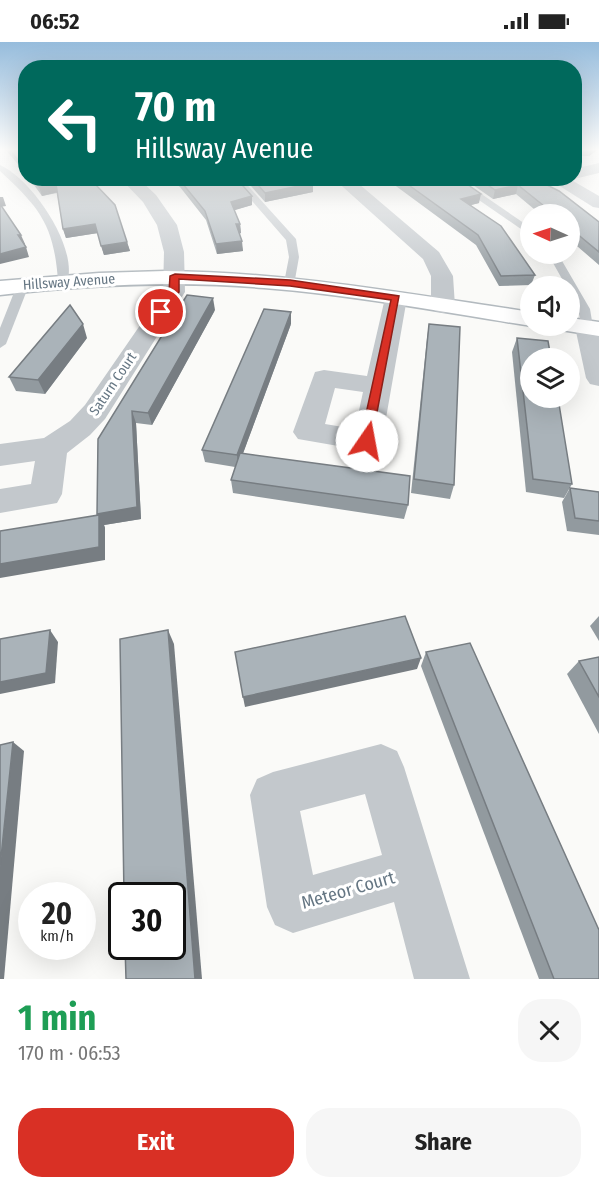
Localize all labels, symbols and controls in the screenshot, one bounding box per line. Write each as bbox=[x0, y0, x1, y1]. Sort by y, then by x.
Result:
text: 06:52 bbox=[30, 8, 79, 35]
text: 70 m bbox=[135, 82, 216, 132]
icon: left bbox=[36, 84, 114, 162]
text: Hillsway Avenue bbox=[135, 133, 313, 165]
north arrow bbox=[520, 204, 580, 264]
map controls bbox=[520, 204, 580, 408]
street label: Hillsway Avenue bbox=[22, 270, 116, 294]
button: sound bbox=[520, 276, 580, 336]
pin bbox=[135, 286, 186, 337]
icon: arrive bbox=[144, 295, 177, 328]
button: layers bbox=[520, 348, 580, 408]
street label: Saturn Court bbox=[86, 349, 140, 419]
position arrow bbox=[335, 409, 399, 473]
street label: Meteor Court bbox=[299, 866, 397, 914]
speed limit sign: 30 bbox=[108, 882, 186, 960]
text: 20 bbox=[42, 896, 72, 932]
text: km/h bbox=[40, 927, 74, 945]
text: 1 min bbox=[18, 996, 96, 1040]
button: close bbox=[518, 999, 581, 1062]
text: 170 m · 06:53 bbox=[18, 1041, 121, 1065]
button: Exit bbox=[18, 1108, 294, 1177]
button: Share bbox=[306, 1108, 581, 1177]

